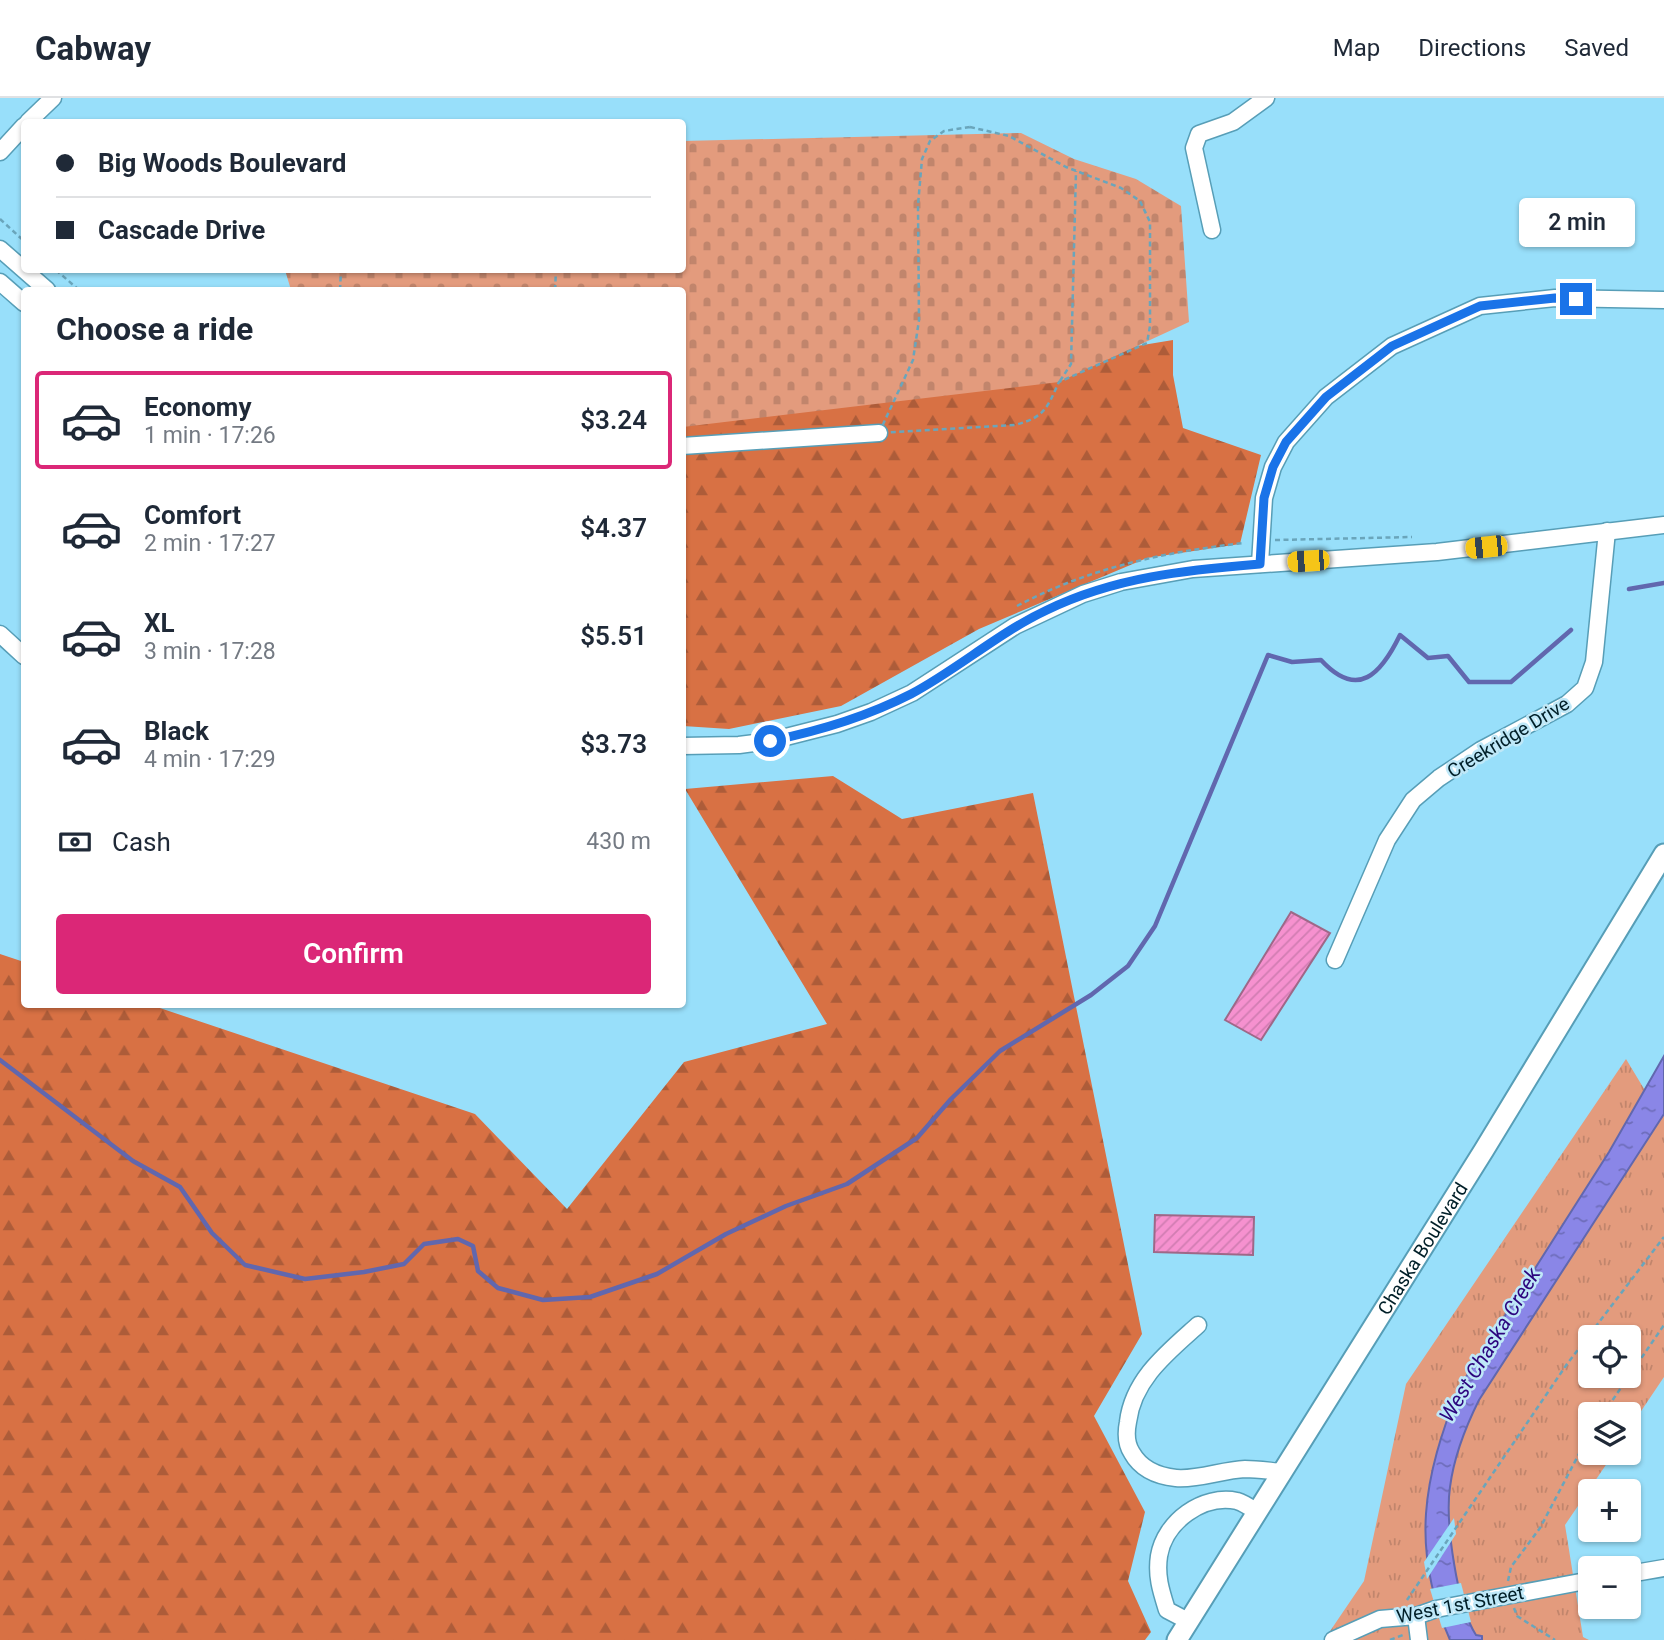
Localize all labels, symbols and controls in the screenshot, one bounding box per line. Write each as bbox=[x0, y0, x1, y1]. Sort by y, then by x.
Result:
text: Cabway bbox=[35, 29, 151, 68]
text: Map bbox=[1333, 34, 1380, 62]
text: Directions bbox=[1418, 34, 1526, 62]
text: Saved bbox=[1564, 34, 1629, 62]
text: Big Woods Boulevard bbox=[98, 148, 346, 178]
callout: 2 min bbox=[1518, 198, 1634, 246]
text: 2 min bbox=[1548, 209, 1606, 236]
text: Cascade Drive bbox=[98, 215, 265, 245]
route end bbox=[1560, 283, 1592, 315]
text: Choose a ride bbox=[56, 310, 253, 348]
icon: car bbox=[60, 389, 123, 452]
text: Economy bbox=[144, 392, 251, 422]
text: $3.24 bbox=[580, 405, 647, 435]
text: 1 min · 17:26 bbox=[144, 422, 276, 449]
icon: car bbox=[60, 497, 123, 560]
text: Comfort bbox=[144, 500, 241, 530]
text: $4.37 bbox=[580, 513, 647, 543]
text: 2 min · 17:27 bbox=[144, 530, 276, 557]
car bbox=[1465, 534, 1508, 560]
car bbox=[1287, 549, 1330, 573]
icon: car bbox=[60, 605, 123, 668]
text: XL bbox=[144, 608, 175, 638]
text: $5.51 bbox=[580, 621, 647, 651]
text: 3 min · 17:28 bbox=[144, 638, 276, 665]
street label: Creekridge Drive bbox=[1443, 692, 1573, 783]
icon: car bbox=[60, 713, 123, 776]
text: Black bbox=[144, 716, 209, 746]
route start bbox=[754, 725, 786, 757]
text: $3.73 bbox=[580, 729, 647, 759]
text: 4 min · 17:29 bbox=[144, 746, 276, 773]
icon: cash bbox=[56, 823, 94, 861]
text: Cash bbox=[112, 827, 171, 857]
text: 430 m bbox=[586, 828, 651, 855]
button: Confirm bbox=[56, 914, 651, 994]
street label: Chaska Boulevard bbox=[1373, 1178, 1473, 1319]
water label: West Chaska Creek bbox=[1435, 1263, 1546, 1426]
map controls bbox=[1578, 1325, 1641, 1619]
button: locate bbox=[1578, 1325, 1641, 1388]
button: layers bbox=[1578, 1402, 1641, 1465]
button: + bbox=[1578, 1479, 1641, 1542]
button: − bbox=[1578, 1556, 1641, 1619]
street label: West 1st Street bbox=[1395, 1581, 1526, 1628]

